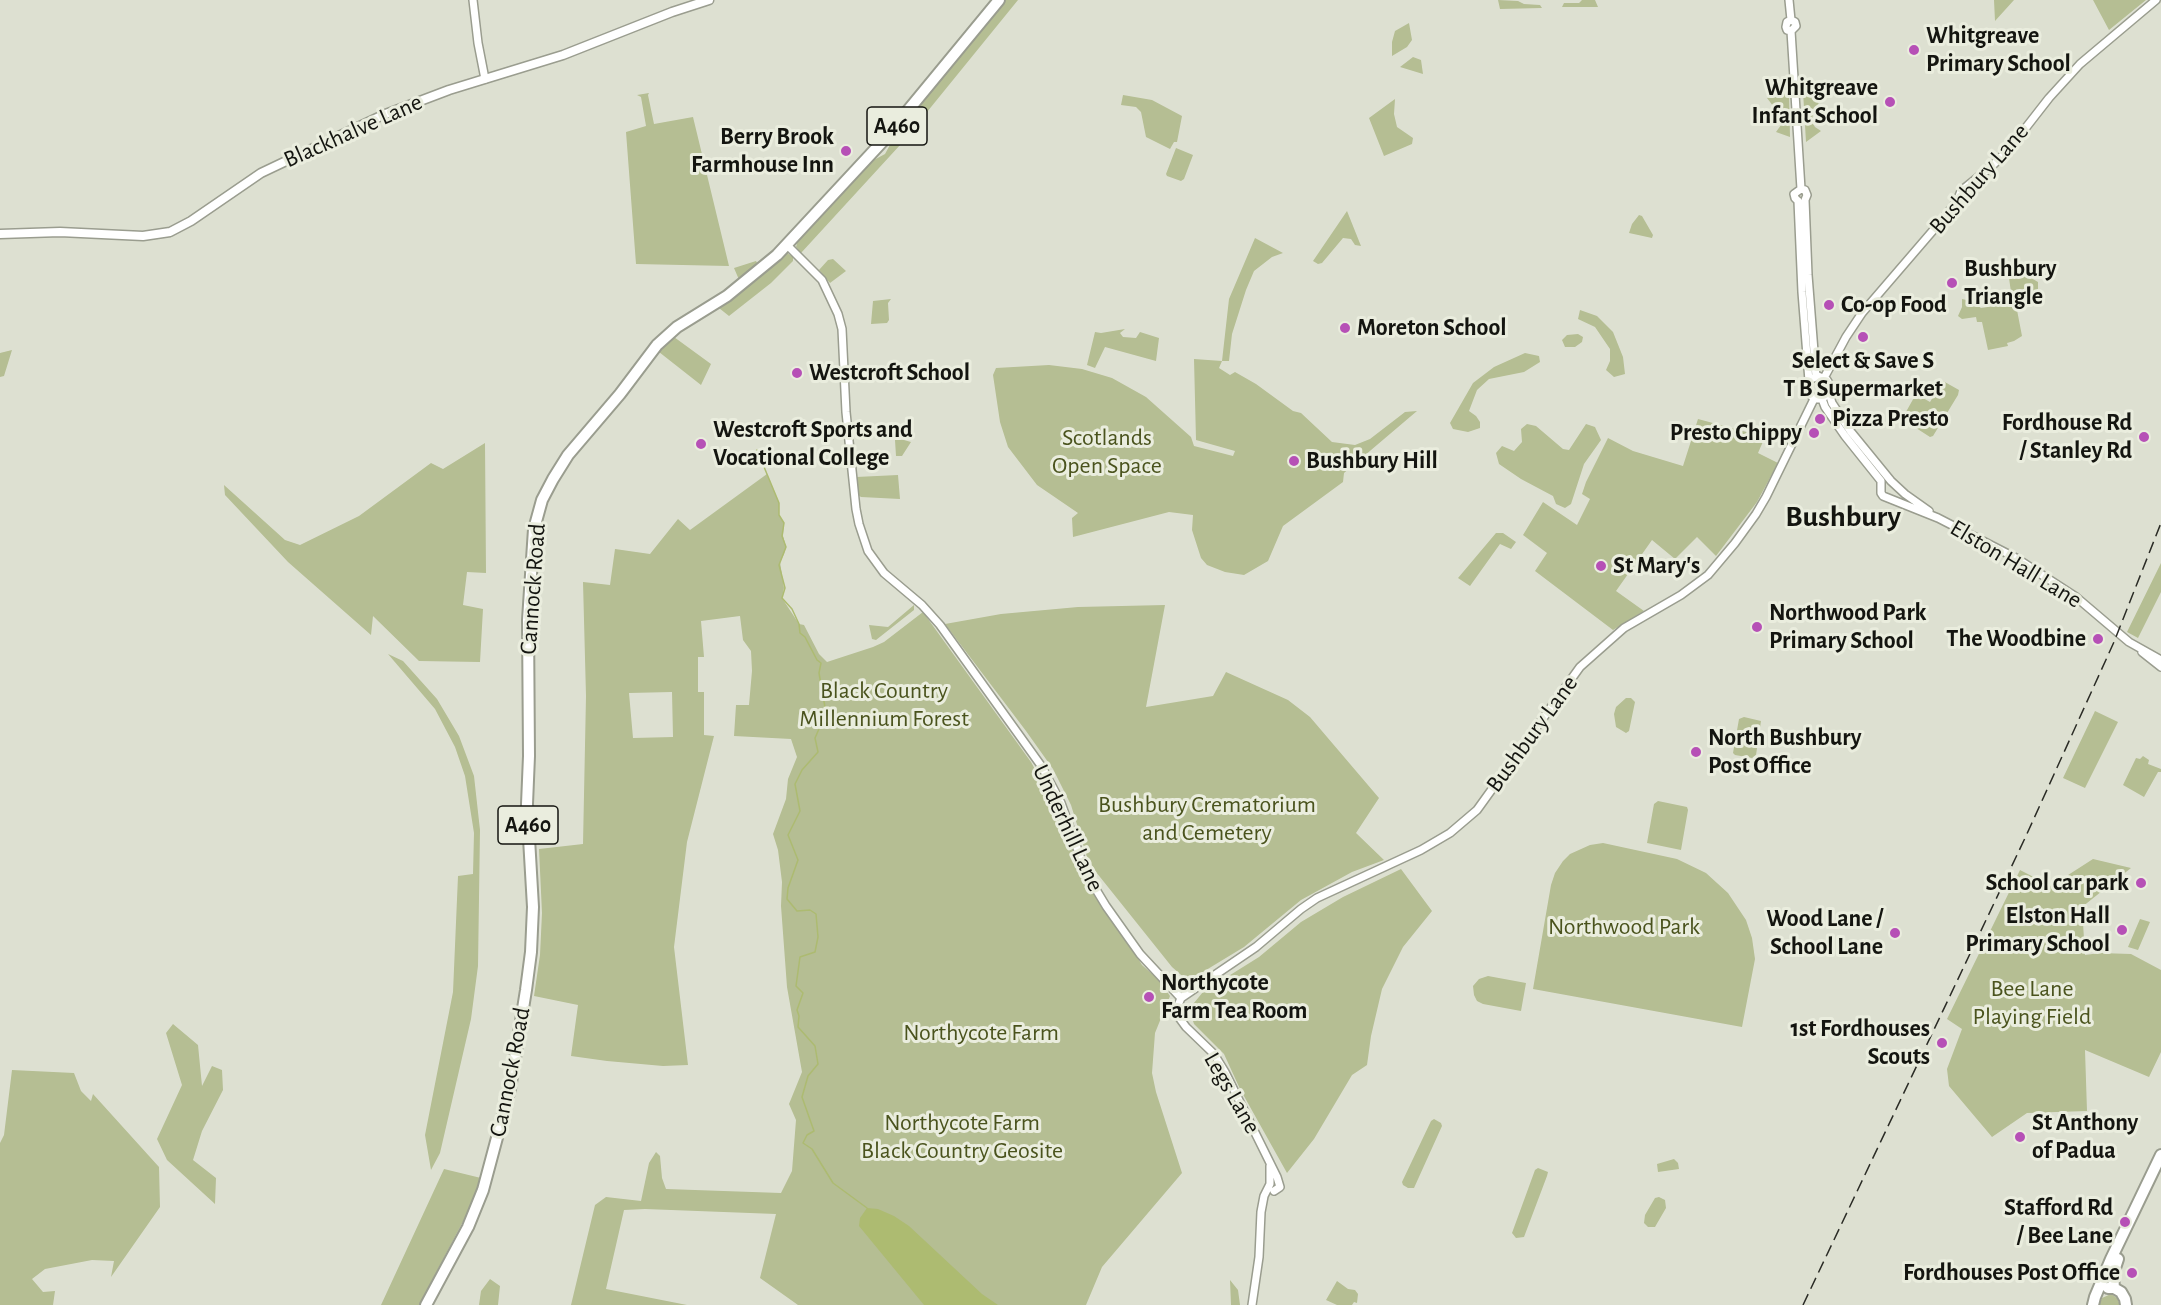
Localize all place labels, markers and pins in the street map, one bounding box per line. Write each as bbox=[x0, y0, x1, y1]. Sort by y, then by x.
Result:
place label: Whitgreave Primary School bbox=[1926, 22, 2071, 78]
marker: Whitgreave Primary School bbox=[1907, 43, 1921, 57]
place label: Whitgreave Infant School bbox=[1751, 74, 1878, 130]
marker: Whitgreave Infant School bbox=[1883, 95, 1897, 109]
place label: Berry Brook Farmhouse Inn bbox=[691, 123, 834, 179]
marker: Berry Brook Farmhouse Inn bbox=[839, 144, 853, 158]
place label: Bushbury Triangle bbox=[1964, 255, 2057, 311]
marker: Bushbury Triangle bbox=[1945, 276, 1959, 290]
place label: Co-op Food bbox=[1841, 291, 1947, 319]
marker: Co-op Food bbox=[1822, 298, 1836, 312]
place label: Moreton School bbox=[1357, 314, 1507, 342]
marker: Moreton School bbox=[1338, 321, 1352, 335]
marker: Select & Save S T B Supermarket bbox=[1856, 330, 1870, 344]
place label: Select & Save S T B Supermarket bbox=[1783, 347, 1943, 403]
place label: Westcroft School bbox=[809, 359, 970, 387]
marker: Westcroft School bbox=[790, 366, 804, 380]
place label: Pizza Presto bbox=[1832, 405, 1949, 433]
place label: Fordhouse Rd / Stanley Rd bbox=[2002, 409, 2132, 465]
marker: Pizza Presto bbox=[1813, 412, 1827, 426]
place label: Westcroft Sports and Vocational College bbox=[713, 416, 913, 472]
place label: Presto Chippy bbox=[1670, 419, 1802, 447]
marker: Presto Chippy bbox=[1807, 426, 1821, 440]
marker: Fordhouse Rd / Stanley Rd bbox=[2137, 430, 2151, 444]
marker: Westcroft Sports and Vocational College bbox=[694, 437, 708, 451]
place label: Bushbury Hill bbox=[1306, 447, 1438, 475]
marker: Bushbury Hill bbox=[1287, 454, 1301, 468]
place label: St Mary's bbox=[1613, 552, 1700, 580]
marker: St Mary's bbox=[1594, 559, 1608, 573]
place label: Northwood Park Primary School bbox=[1769, 599, 1926, 655]
marker: Northwood Park Primary School bbox=[1750, 620, 1764, 634]
place label: The Woodbine bbox=[1946, 625, 2086, 653]
marker: The Woodbine bbox=[2091, 632, 2105, 646]
place label: North Bushbury Post Office bbox=[1708, 724, 1861, 780]
marker: North Bushbury Post Office bbox=[1689, 745, 1703, 759]
place label: School car park bbox=[1986, 869, 2129, 897]
marker: School car park bbox=[2134, 876, 2148, 890]
place label: Elston Hall Primary School bbox=[1965, 902, 2110, 958]
place label: Wood Lane / School Lane bbox=[1766, 905, 1883, 961]
marker: Elston Hall Primary School bbox=[2115, 923, 2129, 937]
marker: Wood Lane / School Lane bbox=[1888, 926, 1902, 940]
place label: Northycote Farm Tea Room bbox=[1161, 969, 1307, 1025]
marker: Northycote Farm Tea Room bbox=[1142, 990, 1156, 1004]
place label: 1st Fordhouses Scouts bbox=[1790, 1015, 1930, 1071]
marker: 1st Fordhouses Scouts bbox=[1935, 1036, 1949, 1050]
place label: St Anthony of Padua bbox=[2032, 1109, 2138, 1165]
marker: St Anthony of Padua bbox=[2013, 1130, 2027, 1144]
place label: Stafford Rd / Bee Lane bbox=[2004, 1194, 2113, 1250]
marker: Stafford Rd / Bee Lane bbox=[2118, 1215, 2132, 1229]
place label: Fordhouses Post Office bbox=[1903, 1259, 2120, 1287]
marker: Fordhouses Post Office bbox=[2125, 1266, 2139, 1280]

